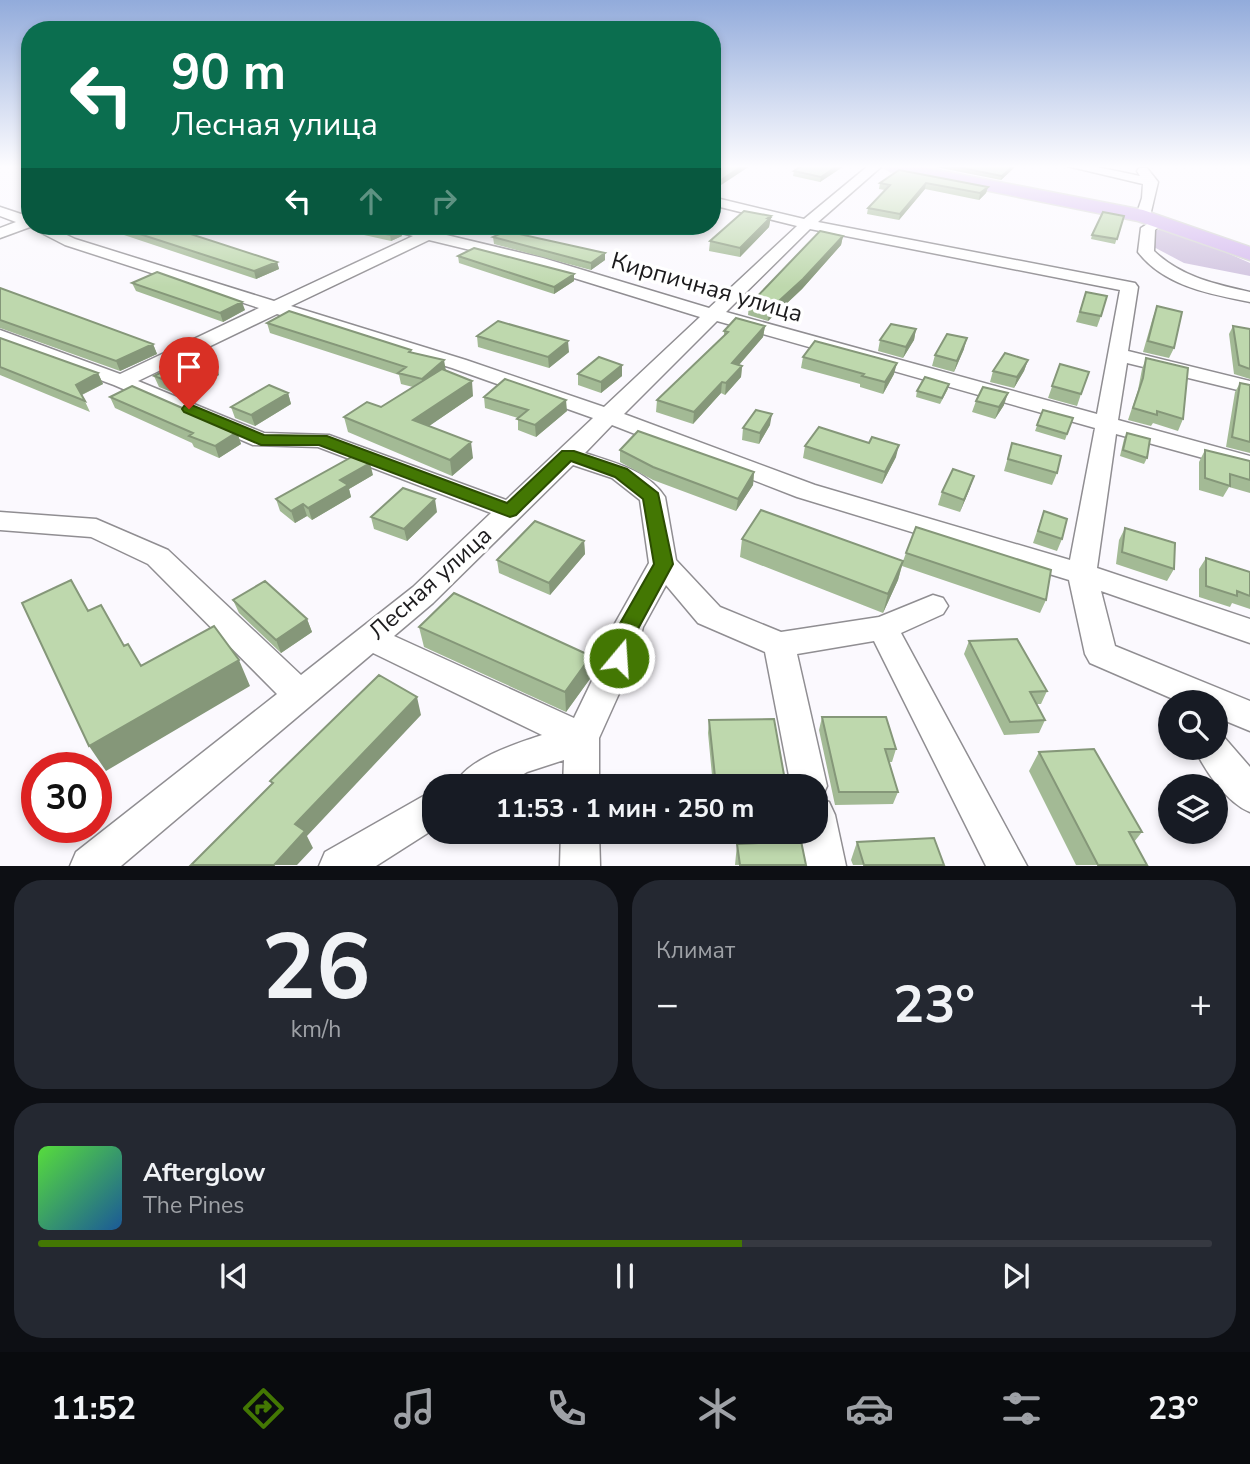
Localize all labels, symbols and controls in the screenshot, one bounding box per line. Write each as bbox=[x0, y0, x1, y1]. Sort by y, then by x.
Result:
text: 90 m bbox=[171, 39, 286, 106]
icon: left bbox=[56, 49, 147, 140]
text: Лесная улица bbox=[171, 103, 378, 146]
icon: left bbox=[279, 182, 317, 220]
icon: ahead bbox=[352, 182, 390, 220]
icon: right bbox=[425, 182, 463, 220]
street label: Кирпичная улица bbox=[607, 244, 807, 330]
pin bbox=[159, 337, 219, 409]
icon: arrive bbox=[170, 348, 208, 386]
street label: Лесная улица bbox=[362, 519, 498, 647]
position arrow bbox=[582, 621, 656, 695]
map controls bbox=[1158, 690, 1228, 844]
button: search bbox=[1158, 690, 1228, 760]
speed limit sign: 30 bbox=[21, 752, 112, 843]
button: layers bbox=[1158, 774, 1228, 844]
text: 11:53 · 1 мин · 250 m bbox=[496, 791, 754, 826]
text: 26 bbox=[261, 906, 371, 1030]
text: Климат bbox=[656, 935, 735, 966]
text: 23° bbox=[893, 969, 975, 1040]
text: − bbox=[656, 979, 679, 1030]
text: + bbox=[1189, 979, 1212, 1030]
text: km/h bbox=[291, 1014, 341, 1045]
text: Afterglow bbox=[143, 1155, 266, 1190]
text: The Pines bbox=[143, 1190, 244, 1221]
icon: previous bbox=[215, 1257, 253, 1295]
icon: pause bbox=[606, 1257, 644, 1295]
icon: next bbox=[997, 1257, 1035, 1295]
icon: directions bbox=[239, 1384, 288, 1433]
icon: music bbox=[390, 1384, 439, 1433]
icon: phone bbox=[542, 1384, 591, 1433]
icon: climate bbox=[693, 1384, 742, 1433]
icon: car bbox=[845, 1384, 894, 1433]
icon: filters bbox=[997, 1384, 1046, 1433]
text: 11:52 bbox=[51, 1387, 136, 1430]
text: 23° bbox=[1148, 1387, 1199, 1430]

